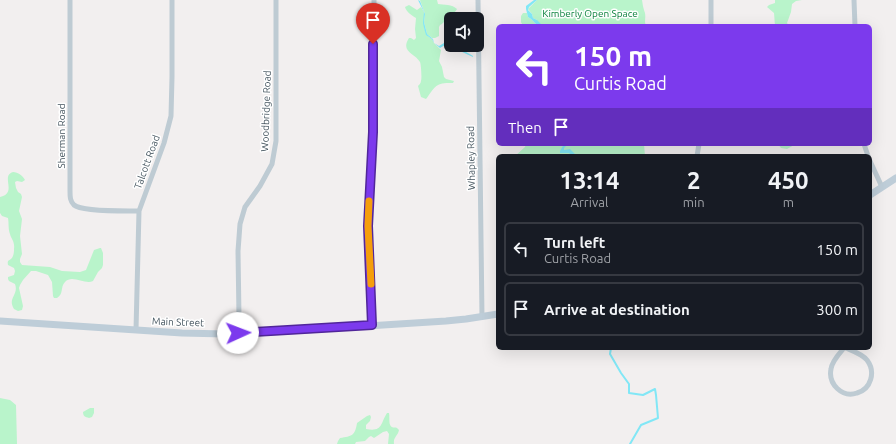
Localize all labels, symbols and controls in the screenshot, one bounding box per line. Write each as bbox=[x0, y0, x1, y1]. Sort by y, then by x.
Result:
pin bbox=[356, 3, 390, 44]
park label: Kimberly Open Space bbox=[542, 8, 638, 19]
icon: arrive bbox=[362, 9, 384, 31]
map controls bbox=[444, 12, 484, 52]
button: sound bbox=[444, 12, 484, 52]
icon: left bbox=[508, 40, 560, 92]
text: 150 m bbox=[574, 40, 652, 71]
street label: Woodbridge Road bbox=[259, 70, 273, 152]
text: Curtis Road bbox=[574, 73, 667, 93]
street label: Sherman Road bbox=[56, 103, 67, 169]
icon: arrive bbox=[550, 116, 572, 138]
text: Then bbox=[508, 119, 542, 136]
street label: Whapley Road bbox=[465, 126, 477, 190]
street label: Talcott Road bbox=[132, 133, 162, 190]
text: 13:14 bbox=[559, 167, 619, 194]
text: 2 bbox=[687, 167, 700, 194]
text: 450 bbox=[768, 167, 809, 194]
text: Arrival bbox=[570, 195, 608, 209]
text: min bbox=[683, 195, 705, 209]
text: m bbox=[783, 195, 794, 209]
text: Turn left bbox=[544, 234, 605, 251]
icon: left bbox=[510, 238, 532, 260]
text: 150 m bbox=[816, 241, 858, 258]
text: Curtis Road bbox=[544, 251, 611, 265]
icon: arrive bbox=[510, 298, 532, 320]
text: Arrive at destination bbox=[544, 301, 690, 318]
text: 300 m bbox=[816, 301, 858, 318]
position arrow bbox=[217, 312, 259, 354]
street label: Main Street bbox=[152, 316, 204, 328]

